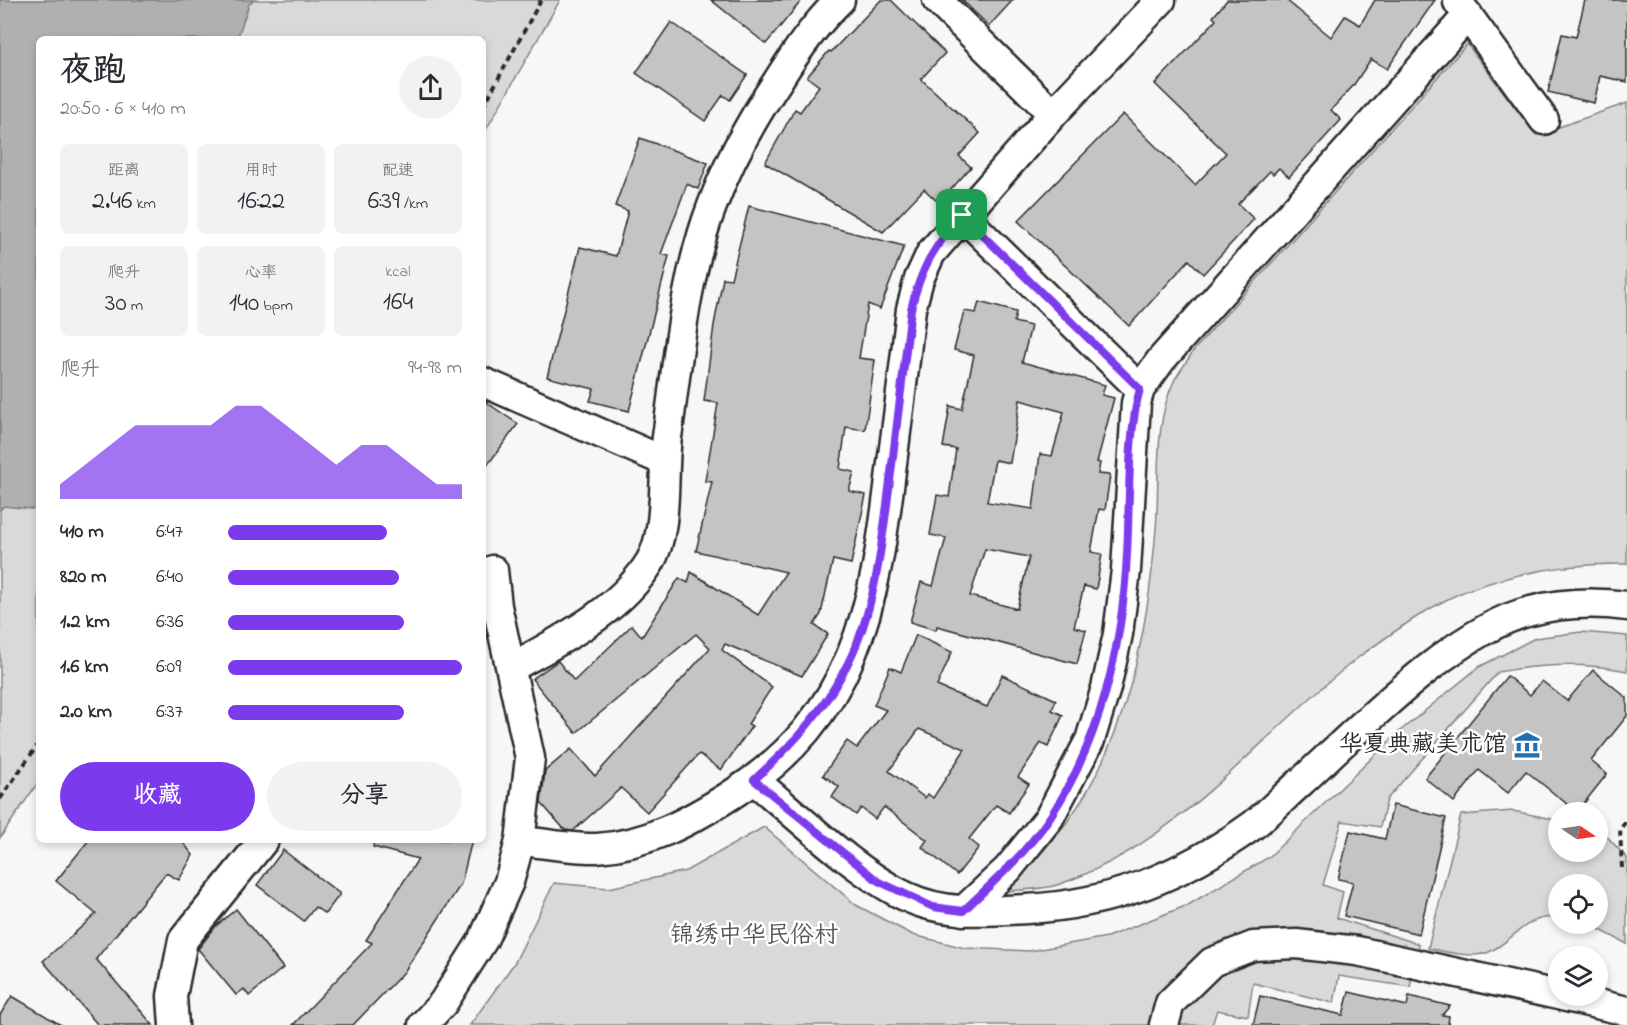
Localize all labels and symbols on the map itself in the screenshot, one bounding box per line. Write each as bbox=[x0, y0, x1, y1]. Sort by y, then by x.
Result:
pin bbox=[936, 189, 987, 240]
place label: 华夏典藏美术馆 bbox=[1339, 728, 1507, 763]
museum icon: 华夏典藏美术馆 bbox=[1512, 730, 1542, 760]
north arrow bbox=[1548, 802, 1608, 862]
park label: 锦绣中华民俗村 bbox=[670, 919, 838, 954]

